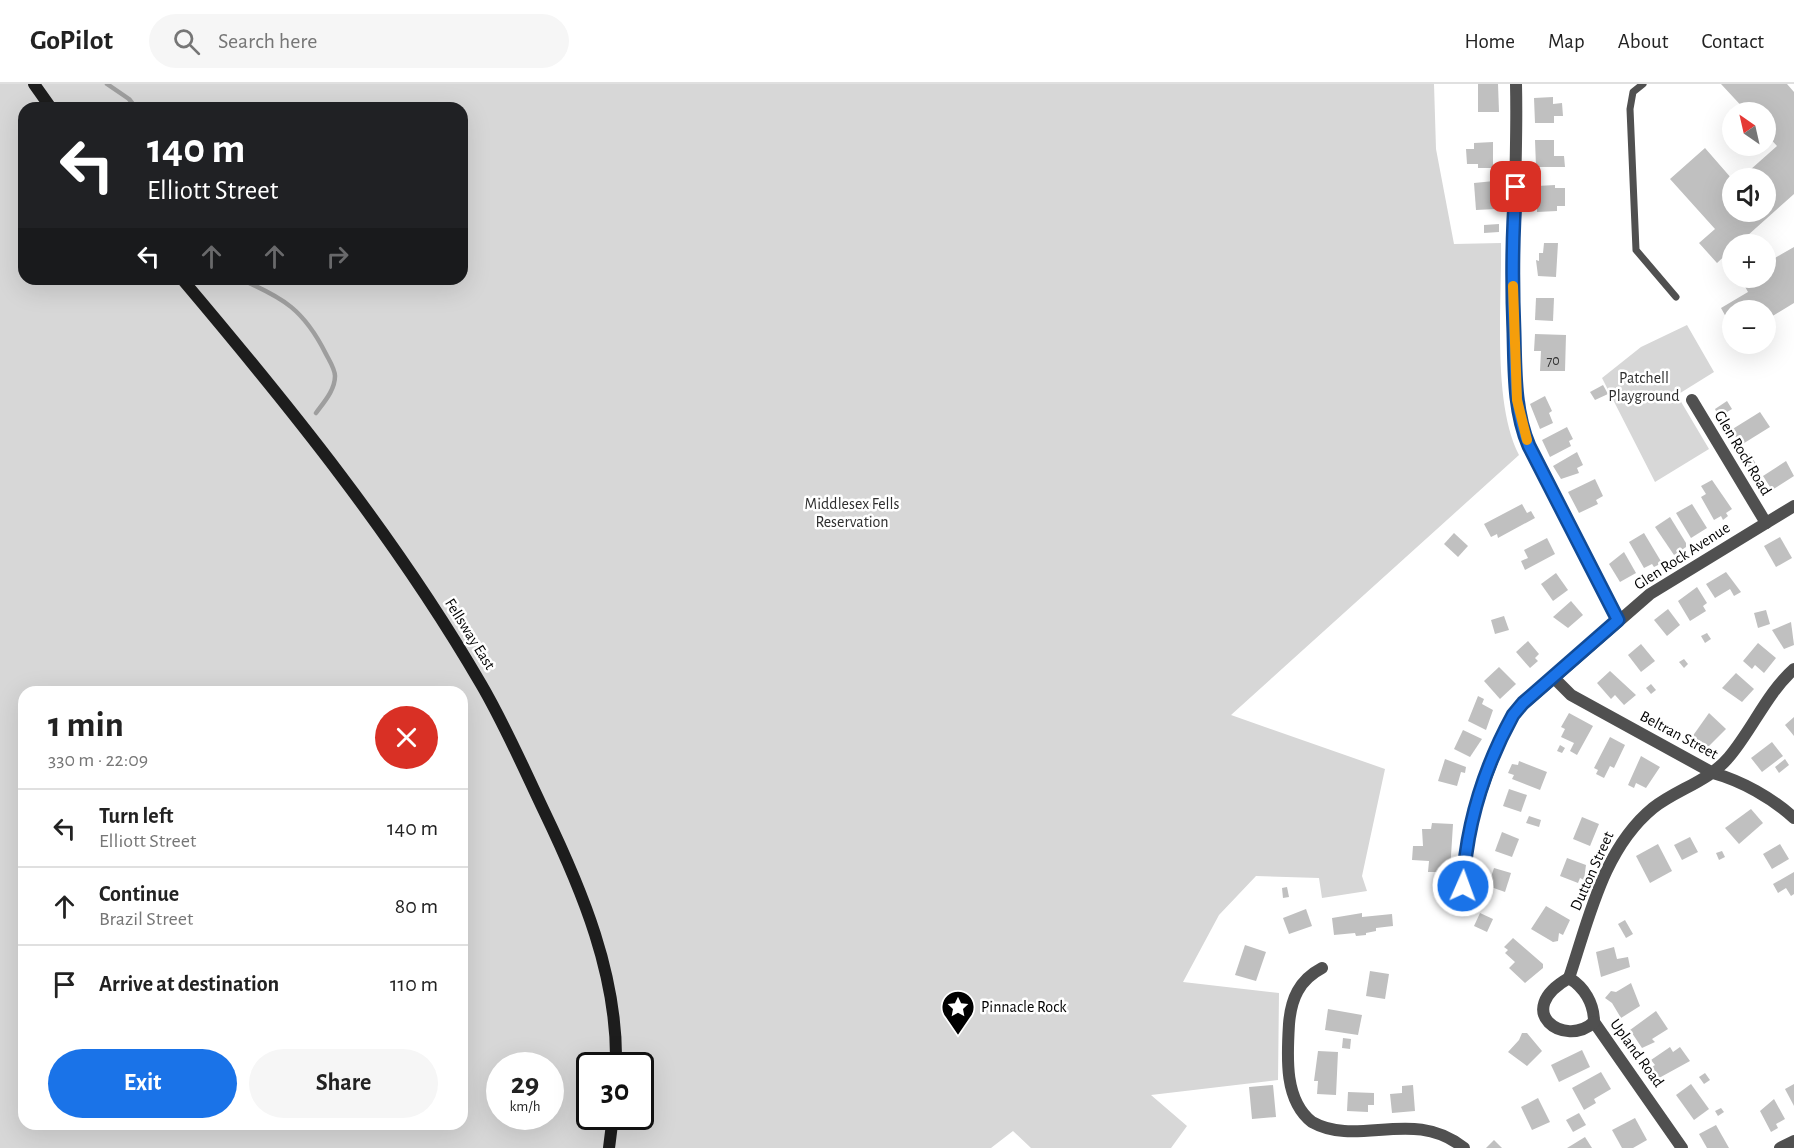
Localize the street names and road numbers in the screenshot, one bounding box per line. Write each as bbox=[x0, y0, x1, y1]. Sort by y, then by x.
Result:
street label: Glen Rock Road bbox=[1711, 408, 1775, 498]
street label: Glen Rock Avenue bbox=[1631, 519, 1733, 593]
street label: Fellsway East bbox=[441, 596, 498, 673]
street label: Beltran Street bbox=[1637, 708, 1721, 762]
street label: Dutton Street bbox=[1567, 829, 1617, 913]
street label: Upland Road bbox=[1607, 1016, 1667, 1090]

